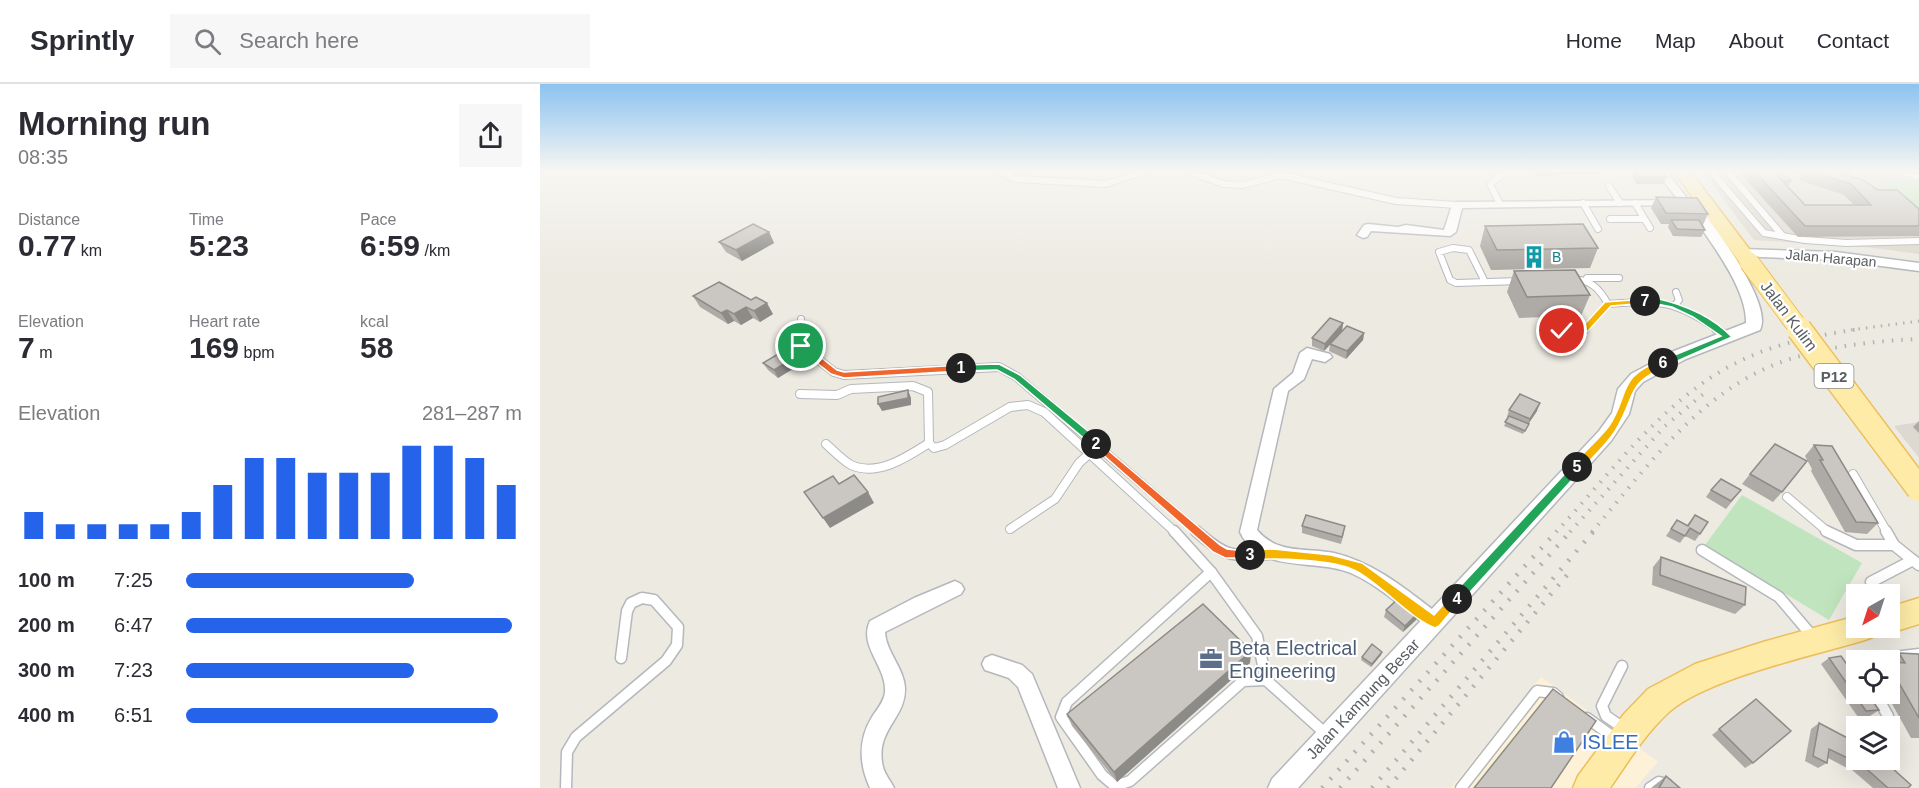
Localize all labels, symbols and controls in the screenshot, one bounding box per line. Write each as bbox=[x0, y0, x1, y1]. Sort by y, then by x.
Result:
search box bbox=[170, 14, 590, 68]
text: Sprintly bbox=[30, 25, 134, 56]
icon: search bbox=[191, 25, 224, 58]
text: Search here bbox=[239, 28, 359, 53]
text: Home bbox=[1566, 29, 1622, 52]
text: Map bbox=[1655, 29, 1696, 52]
text: About bbox=[1729, 29, 1784, 52]
text: Contact bbox=[1817, 29, 1889, 52]
button: share bbox=[459, 104, 522, 167]
text: Morning run bbox=[18, 105, 210, 142]
text: 08:35 bbox=[18, 146, 68, 168]
text: Distance bbox=[18, 211, 80, 228]
text: Time bbox=[189, 211, 224, 228]
text: Pace bbox=[360, 211, 396, 228]
text: 0.77 bbox=[18, 229, 76, 262]
text: 5:23 bbox=[189, 229, 249, 262]
text: 6:59 bbox=[360, 229, 420, 262]
text: km bbox=[76, 242, 102, 259]
text: /km bbox=[420, 242, 450, 259]
building icon: B bbox=[1521, 244, 1547, 270]
street label: Jalan Harapan bbox=[1785, 246, 1877, 270]
place label: B bbox=[1552, 249, 1561, 265]
street label: Jalan Kulim bbox=[1757, 278, 1821, 354]
pin: 7 bbox=[1630, 286, 1660, 316]
text: 7 bbox=[1641, 292, 1649, 309]
pin bbox=[1536, 305, 1587, 356]
text: Elevation bbox=[18, 313, 84, 330]
text: Heart rate bbox=[189, 313, 260, 330]
text: kcal bbox=[360, 313, 388, 330]
icon: check bbox=[1545, 314, 1578, 347]
pin bbox=[775, 320, 826, 371]
icon: arrive bbox=[784, 329, 817, 362]
text: 7 bbox=[18, 331, 35, 364]
text: 169 bbox=[189, 331, 239, 364]
text: 58 bbox=[360, 331, 393, 364]
text: m bbox=[35, 344, 52, 361]
text: bpm bbox=[239, 344, 275, 361]
pin: 6 bbox=[1648, 348, 1678, 378]
pin: 1 bbox=[946, 353, 976, 383]
text: 6 bbox=[1659, 354, 1667, 371]
text: 1 bbox=[957, 359, 965, 376]
road number: P12 bbox=[1814, 364, 1854, 388]
text: Elevation bbox=[18, 402, 100, 424]
text: 281–287 m bbox=[422, 402, 522, 424]
pin: 2 bbox=[1081, 429, 1111, 459]
text: 2 bbox=[1092, 435, 1100, 452]
pin: 5 bbox=[1562, 452, 1592, 482]
text: 5 bbox=[1573, 458, 1581, 475]
pin: 3 bbox=[1235, 540, 1265, 570]
text: 3 bbox=[1246, 546, 1254, 563]
text: 100 m bbox=[18, 569, 75, 591]
text: 7:25 bbox=[114, 569, 153, 591]
pin: 4 bbox=[1442, 584, 1472, 614]
north arrow bbox=[1846, 584, 1900, 638]
map controls bbox=[1846, 584, 1900, 770]
text: 4 bbox=[1453, 590, 1461, 607]
text: 200 m bbox=[18, 614, 75, 636]
text: 6:47 bbox=[114, 614, 153, 636]
street label: Jalan Kampung Besar bbox=[1303, 635, 1423, 762]
place label: Beta Electrical Engineering bbox=[1229, 637, 1357, 682]
office icon: Beta Electrical Engineering bbox=[1198, 646, 1224, 672]
button: locate bbox=[1846, 650, 1900, 704]
text: 300 m bbox=[18, 659, 75, 681]
text: 7:23 bbox=[114, 659, 153, 681]
text: 400 m bbox=[18, 704, 75, 726]
text: 6:51 bbox=[114, 704, 153, 726]
button: layers bbox=[1846, 716, 1900, 770]
shop icon: ISLEE bbox=[1551, 729, 1577, 755]
place label: ISLEE bbox=[1582, 731, 1639, 753]

